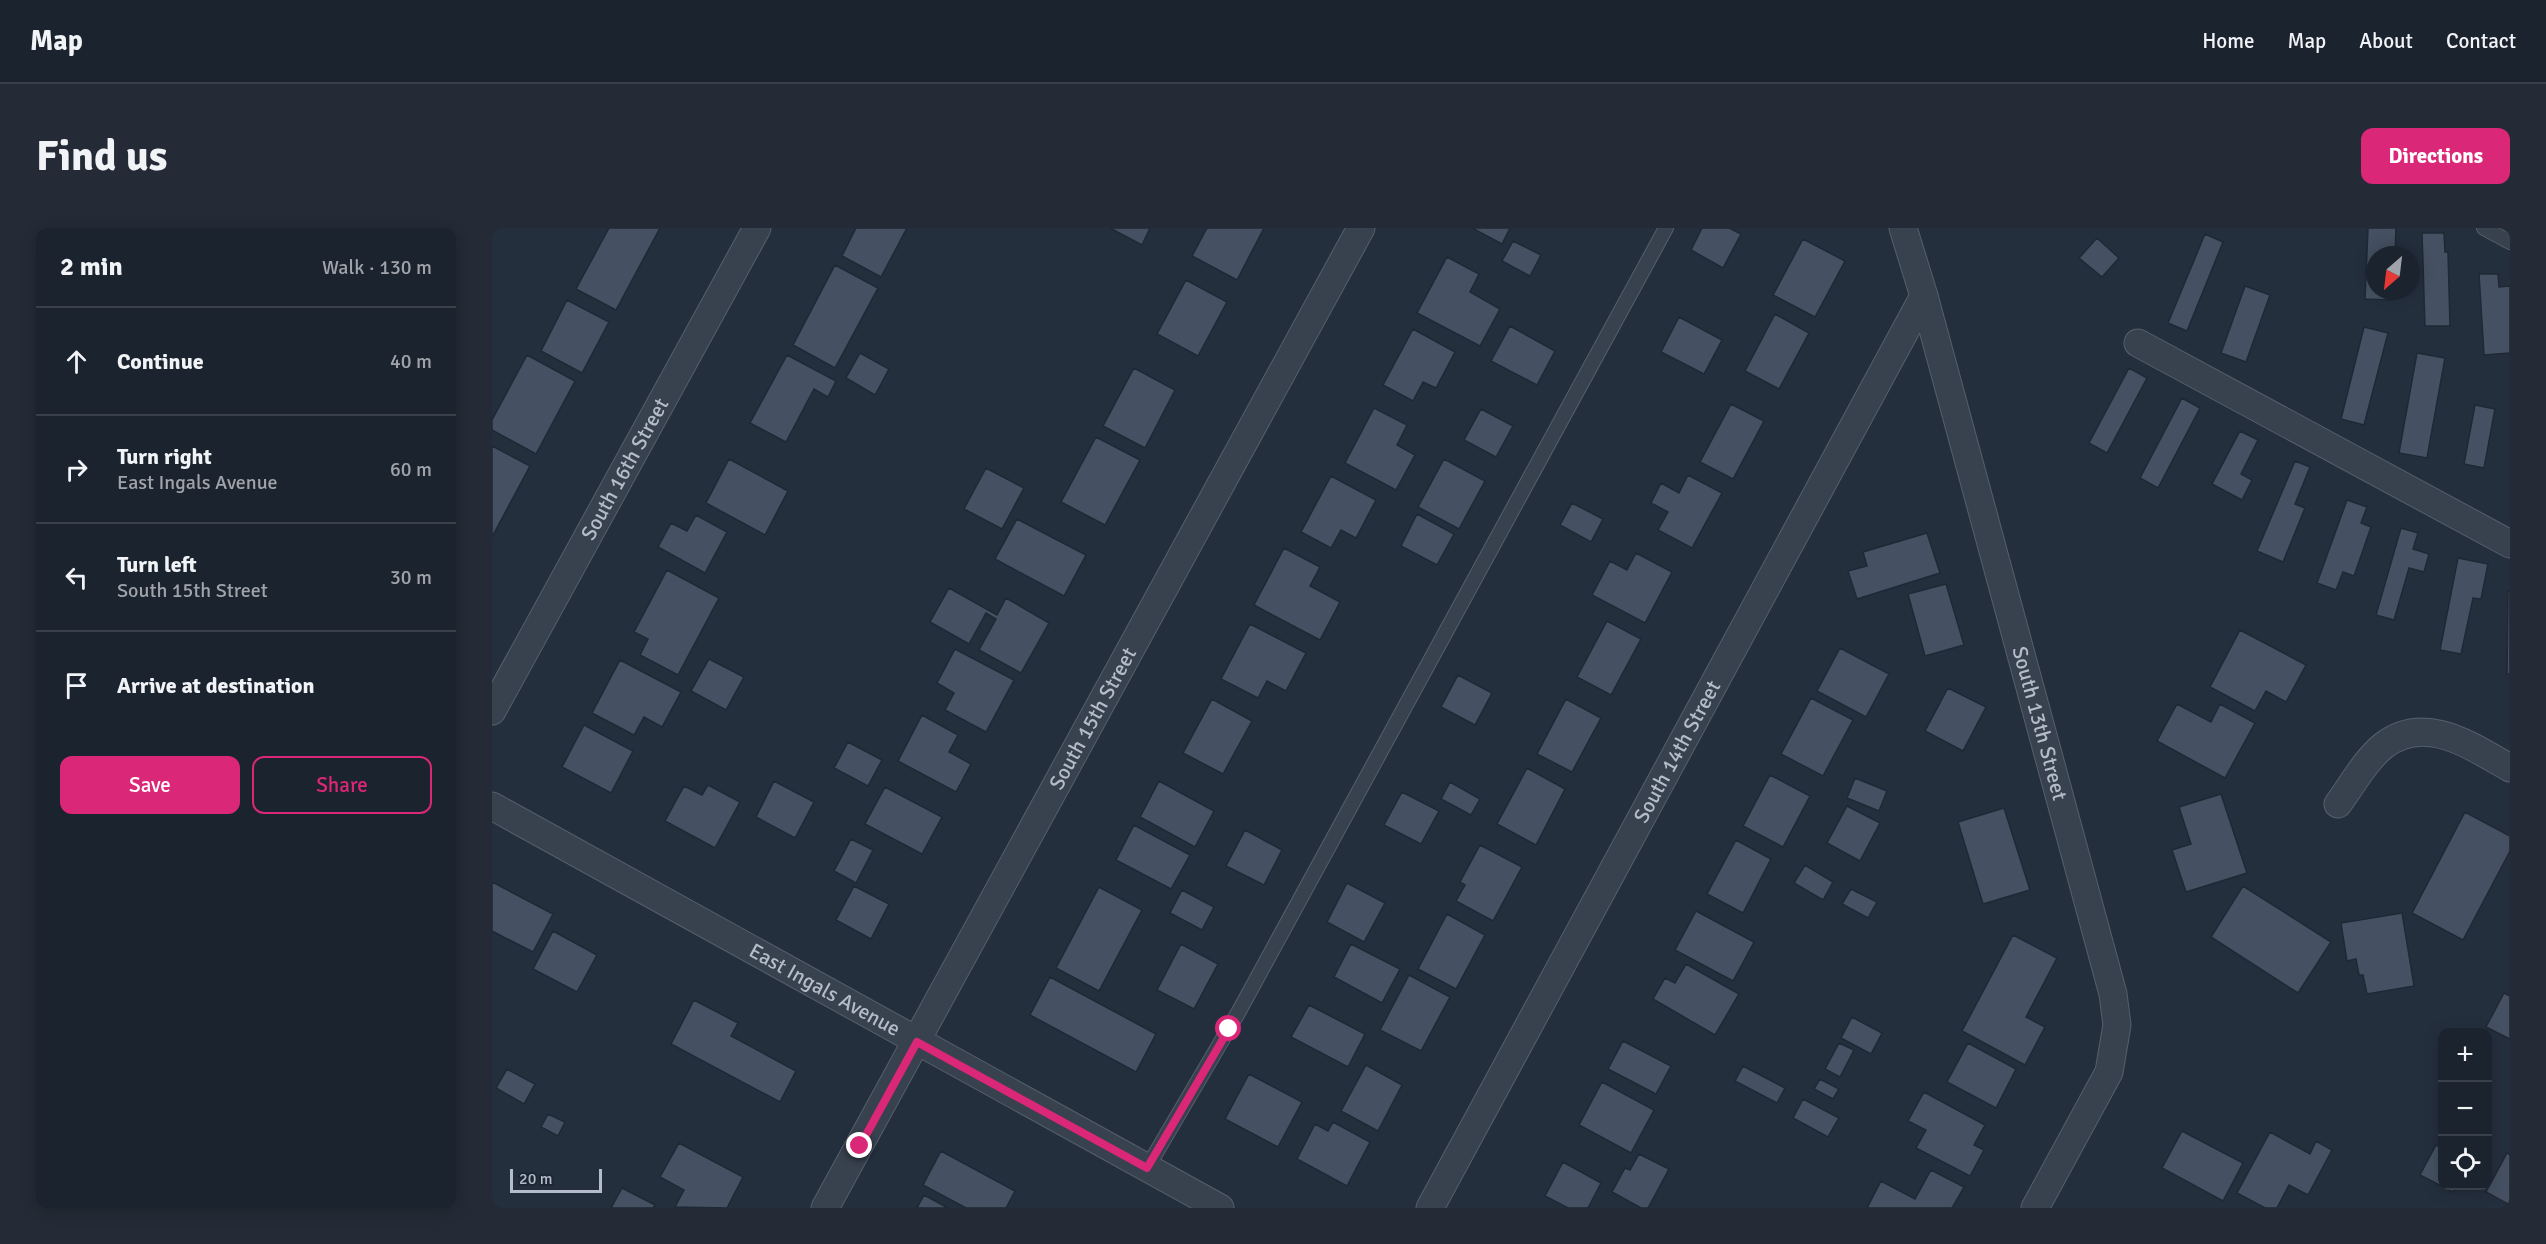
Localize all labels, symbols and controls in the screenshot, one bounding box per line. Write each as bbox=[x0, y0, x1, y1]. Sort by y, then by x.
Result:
text: Map bbox=[30, 24, 83, 58]
text: Home bbox=[2202, 28, 2255, 54]
text: Map bbox=[2288, 28, 2326, 54]
text: About bbox=[2359, 28, 2413, 54]
text: Contact bbox=[2446, 28, 2516, 54]
button: Directions bbox=[2361, 128, 2510, 184]
text: Find us bbox=[36, 131, 167, 182]
north arrow bbox=[2366, 246, 2420, 300]
text: 2 min bbox=[60, 251, 123, 283]
text: Walk · 130 m bbox=[322, 255, 432, 280]
icon: ahead bbox=[60, 345, 93, 378]
text: Continue bbox=[117, 348, 204, 375]
text: 40 m bbox=[390, 349, 432, 374]
street label: South 16th Street bbox=[575, 393, 674, 545]
text: Turn right bbox=[117, 443, 212, 470]
icon: right bbox=[60, 453, 93, 486]
text: 60 m bbox=[390, 457, 432, 482]
text: East Ingals Avenue bbox=[117, 470, 278, 495]
text: Turn left bbox=[117, 551, 197, 578]
icon: left bbox=[60, 561, 93, 594]
text: 30 m bbox=[390, 565, 432, 590]
text: South 15th Street bbox=[117, 578, 268, 603]
street label: South 15th Street bbox=[1043, 643, 1142, 794]
street label: South 13th Street bbox=[2006, 644, 2073, 803]
icon: arrive bbox=[60, 669, 93, 702]
text: Arrive at destination bbox=[117, 672, 314, 699]
street label: South 14th Street bbox=[1628, 676, 1726, 827]
button: Save bbox=[60, 756, 240, 814]
button: Share bbox=[252, 756, 432, 814]
street label: East Ingals Avenue bbox=[745, 938, 905, 1042]
route start bbox=[1215, 1015, 1241, 1041]
map controls bbox=[2438, 1028, 2492, 1190]
button: + bbox=[2438, 1028, 2492, 1082]
button: − bbox=[2438, 1082, 2492, 1136]
route end bbox=[846, 1132, 872, 1158]
button: locate bbox=[2438, 1136, 2492, 1190]
scale bar bbox=[510, 1166, 602, 1194]
text: 20 m bbox=[519, 1169, 553, 1189]

